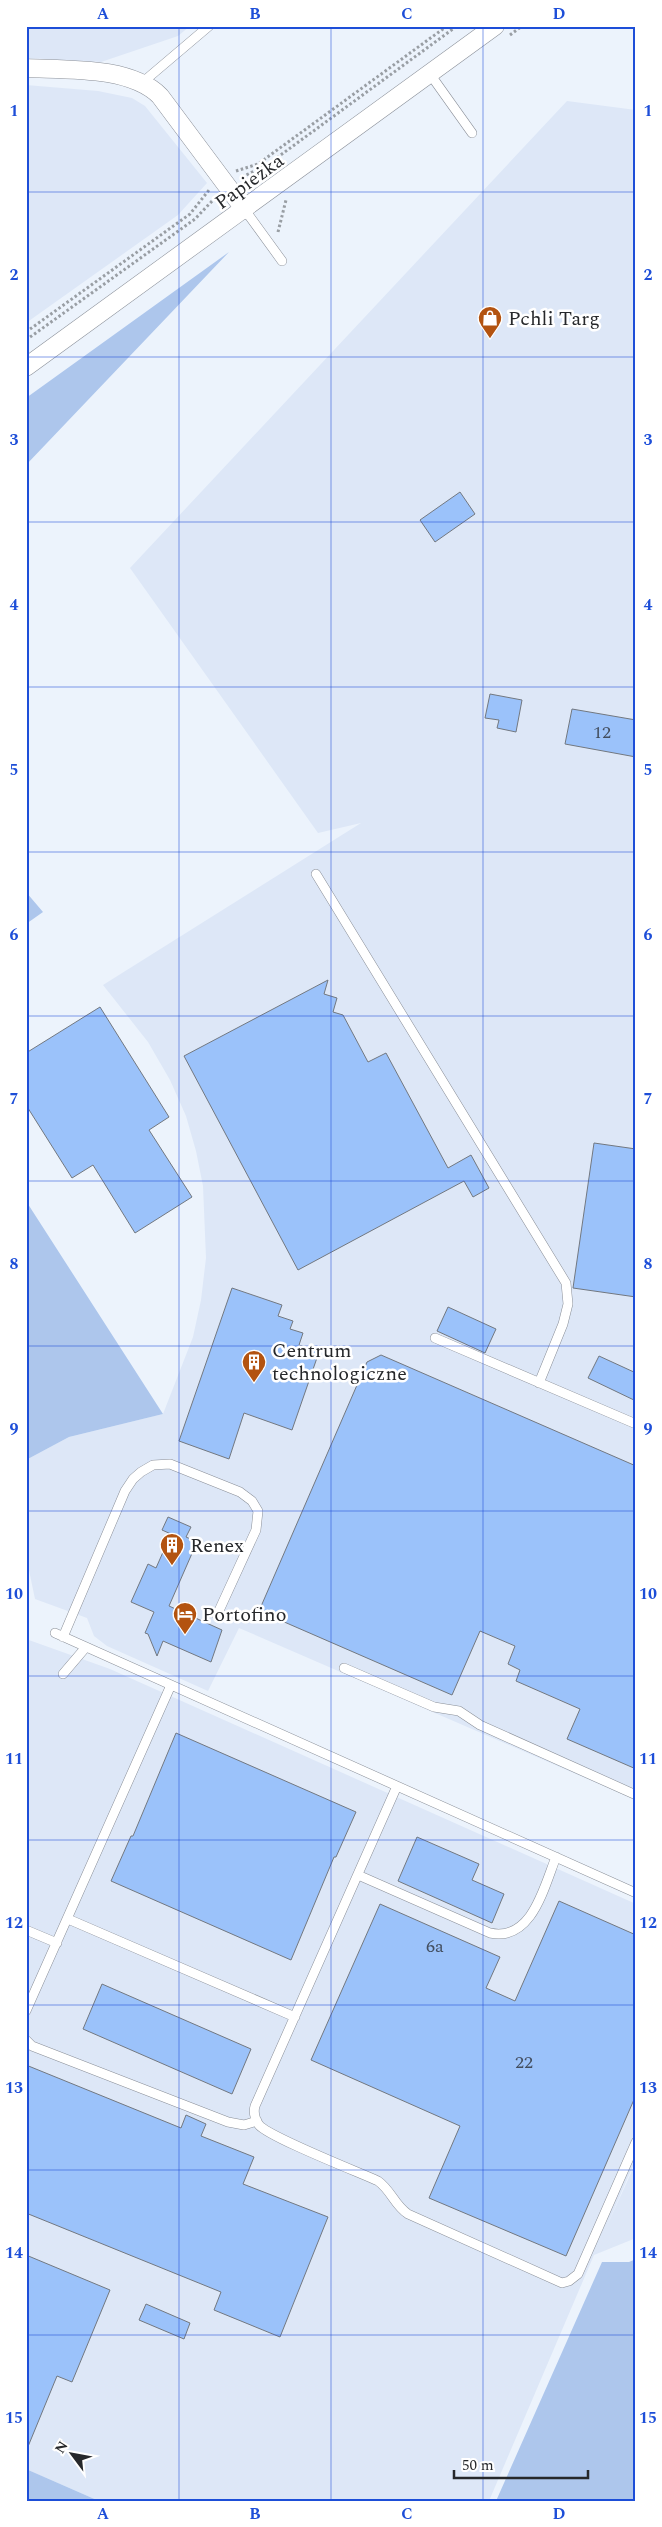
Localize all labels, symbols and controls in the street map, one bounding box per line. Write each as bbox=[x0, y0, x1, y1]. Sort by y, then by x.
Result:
text: A bbox=[97, 2, 110, 26]
text: B bbox=[249, 2, 261, 26]
text: C bbox=[401, 2, 413, 26]
text: D bbox=[553, 2, 566, 26]
text: 1 bbox=[10, 99, 18, 123]
text: 1 bbox=[644, 99, 652, 123]
street label: Papieżka bbox=[209, 146, 291, 217]
text: 2 bbox=[10, 263, 19, 287]
text: 2 bbox=[644, 263, 653, 287]
place label: Pchli Targ bbox=[508, 304, 600, 334]
shop icon: Pchli Targ bbox=[477, 305, 503, 339]
text: 3 bbox=[10, 428, 19, 452]
text: 3 bbox=[644, 428, 653, 452]
text: 4 bbox=[10, 593, 19, 617]
text: 4 bbox=[644, 593, 653, 617]
house number: 12 bbox=[593, 719, 611, 746]
text: 5 bbox=[10, 758, 18, 782]
text: 5 bbox=[644, 758, 652, 782]
text: 6 bbox=[10, 923, 19, 947]
text: 6 bbox=[644, 923, 653, 947]
text: 7 bbox=[10, 1087, 19, 1111]
text: 7 bbox=[644, 1087, 653, 1111]
text: 8 bbox=[10, 1252, 19, 1276]
text: 8 bbox=[644, 1252, 653, 1276]
place label: Centrum technologiczne bbox=[272, 1336, 407, 1389]
building icon: Centrum technologiczne bbox=[241, 1349, 267, 1383]
text: 9 bbox=[10, 1417, 19, 1441]
text: 9 bbox=[644, 1417, 653, 1441]
place label: Renex bbox=[190, 1531, 244, 1561]
building icon: Renex bbox=[159, 1532, 185, 1566]
text: 10 bbox=[5, 1582, 23, 1606]
text: 10 bbox=[639, 1582, 657, 1606]
place label: Portofino bbox=[202, 1600, 287, 1630]
hotel icon: Portofino bbox=[172, 1601, 198, 1635]
text: 11 bbox=[5, 1747, 23, 1771]
text: 11 bbox=[639, 1747, 657, 1771]
text: 12 bbox=[5, 1911, 23, 1935]
text: 12 bbox=[639, 1911, 657, 1935]
house number: 6a bbox=[426, 1933, 444, 1960]
house number: 22 bbox=[515, 2049, 533, 2076]
text: 13 bbox=[5, 2076, 23, 2100]
text: 13 bbox=[639, 2076, 657, 2100]
text: 14 bbox=[5, 2241, 23, 2265]
text: 14 bbox=[639, 2241, 657, 2265]
text: 15 bbox=[5, 2406, 23, 2430]
text: 15 bbox=[639, 2406, 657, 2430]
north arrow bbox=[48, 2430, 98, 2480]
text: N bbox=[49, 2437, 73, 2458]
scale bar bbox=[454, 2447, 588, 2479]
text: 50 m bbox=[462, 2454, 494, 2477]
text: A bbox=[97, 2502, 110, 2526]
text: B bbox=[249, 2502, 261, 2526]
text: C bbox=[401, 2502, 413, 2526]
text: D bbox=[553, 2502, 566, 2526]

